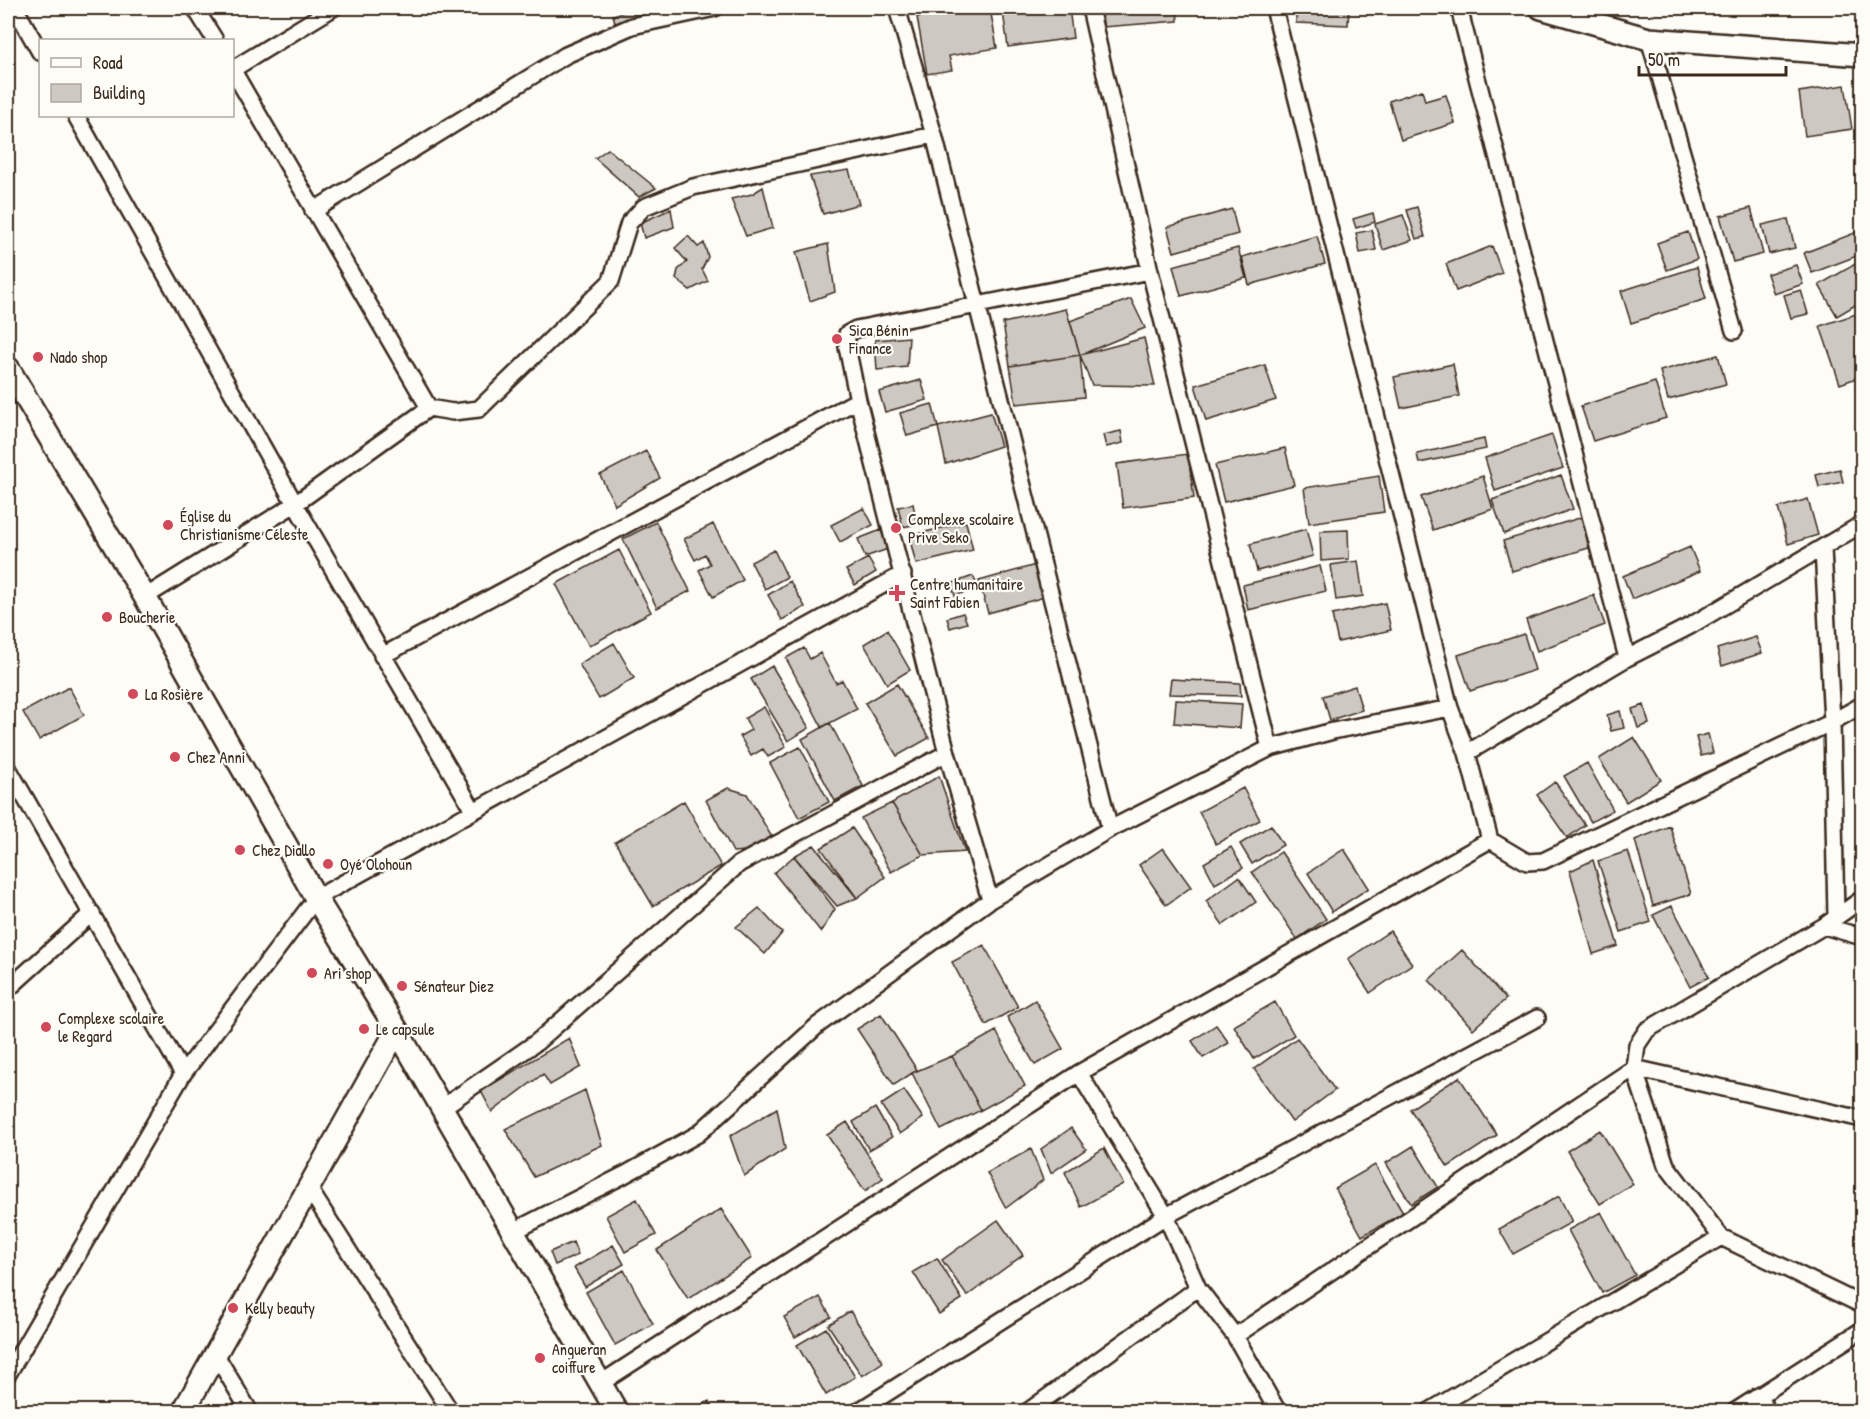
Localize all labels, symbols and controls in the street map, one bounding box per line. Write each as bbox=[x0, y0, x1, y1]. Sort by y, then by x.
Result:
legend bbox=[39, 39, 234, 117]
scale bar bbox=[1639, 39, 1786, 77]
text: 50 m bbox=[1648, 47, 1680, 72]
text: Road bbox=[93, 50, 123, 75]
text: Building bbox=[93, 80, 145, 105]
place label: Sica Bénin Finance bbox=[848, 319, 909, 359]
marker: Sica Bénin Finance bbox=[830, 332, 844, 346]
place label: Nado shop bbox=[50, 346, 107, 368]
marker: Nado shop bbox=[31, 350, 45, 364]
place label: Église du Christianisme Céleste bbox=[180, 505, 309, 545]
place label: Complexe scolaire Prive Seko bbox=[908, 508, 1015, 548]
marker: Église du Christianisme Céleste bbox=[161, 518, 175, 532]
marker: Complexe scolaire Prive Seko bbox=[889, 521, 903, 535]
place label: Centre humanitaire Saint Fabien bbox=[910, 573, 1024, 613]
marker: Centre humanitaire Saint Fabien bbox=[888, 584, 906, 602]
place label: Boucherie bbox=[119, 606, 176, 628]
marker: Boucherie bbox=[100, 610, 114, 624]
place label: La Rosière bbox=[145, 683, 204, 705]
marker: La Rosière bbox=[126, 687, 140, 701]
place label: Chez Anni bbox=[187, 746, 245, 768]
marker: Chez Anni bbox=[168, 750, 182, 764]
place label: Chez Diallo bbox=[252, 839, 316, 861]
marker: Chez Diallo bbox=[233, 843, 247, 857]
place label: Oyé Olohoun bbox=[340, 853, 412, 875]
marker: Oyé Olohoun bbox=[321, 857, 335, 871]
place label: Ari shop bbox=[324, 962, 372, 984]
marker: Ari shop bbox=[305, 966, 319, 980]
place label: Sénateur Diez bbox=[414, 975, 494, 997]
marker: Sénateur Diez bbox=[395, 979, 409, 993]
place label: Complexe scolaire le Regard bbox=[58, 1007, 165, 1047]
place label: Le capsule bbox=[376, 1018, 435, 1040]
marker: Complexe scolaire le Regard bbox=[39, 1020, 53, 1034]
marker: Le capsule bbox=[357, 1022, 371, 1036]
place label: Kelly beauty bbox=[245, 1297, 315, 1319]
marker: Kelly beauty bbox=[226, 1301, 240, 1315]
place label: Angueran coiffure bbox=[552, 1338, 607, 1378]
marker: Angueran coiffure bbox=[533, 1351, 547, 1365]

